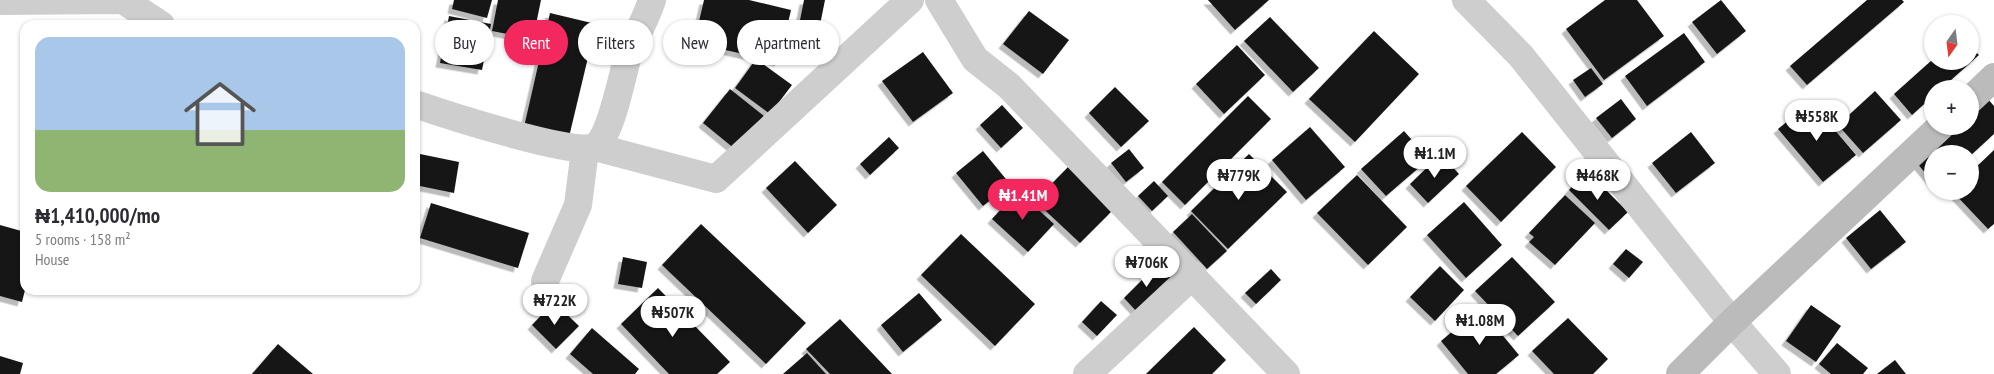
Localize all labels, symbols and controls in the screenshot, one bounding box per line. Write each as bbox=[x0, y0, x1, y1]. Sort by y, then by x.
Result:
north arrow bbox=[1924, 15, 1979, 70]
map controls bbox=[1924, 15, 1979, 200]
chip: Buy bbox=[435, 20, 494, 65]
chip: Rent bbox=[504, 20, 568, 65]
chip: Filters bbox=[578, 20, 653, 65]
chip: New bbox=[663, 20, 727, 65]
chip: Apartment bbox=[737, 20, 839, 65]
icon: home bbox=[175, 69, 265, 159]
button: + bbox=[1924, 80, 1979, 135]
pin: ₦558K bbox=[1782, 100, 1852, 142]
text: ₦558K bbox=[1796, 106, 1838, 126]
pin: ₦1.1M bbox=[1400, 136, 1470, 179]
text: ₦1.1M bbox=[1415, 143, 1455, 163]
button: − bbox=[1924, 145, 1979, 200]
pin: ₦779K bbox=[1204, 158, 1274, 201]
pin: ₦468K bbox=[1563, 158, 1633, 201]
text: ₦779K bbox=[1218, 165, 1260, 185]
text: ₦468K bbox=[1577, 165, 1619, 185]
pin: ₦1.41M bbox=[982, 178, 1064, 221]
text: ₦1.41M bbox=[999, 185, 1047, 205]
text: ₦1,410,000/mo bbox=[35, 202, 160, 229]
text: 5 rooms · 158 m² bbox=[35, 229, 131, 249]
pin: ₦706K bbox=[1112, 246, 1182, 288]
text: House bbox=[35, 249, 69, 269]
text: ₦706K bbox=[1126, 252, 1168, 272]
pin: ₦722K bbox=[520, 284, 590, 326]
text: ₦722K bbox=[534, 290, 576, 310]
pin: ₦507K bbox=[638, 296, 708, 338]
text: ₦507K bbox=[652, 302, 694, 322]
pin: ₦1.08M bbox=[1439, 304, 1521, 346]
text: ₦1.08M bbox=[1456, 310, 1504, 330]

